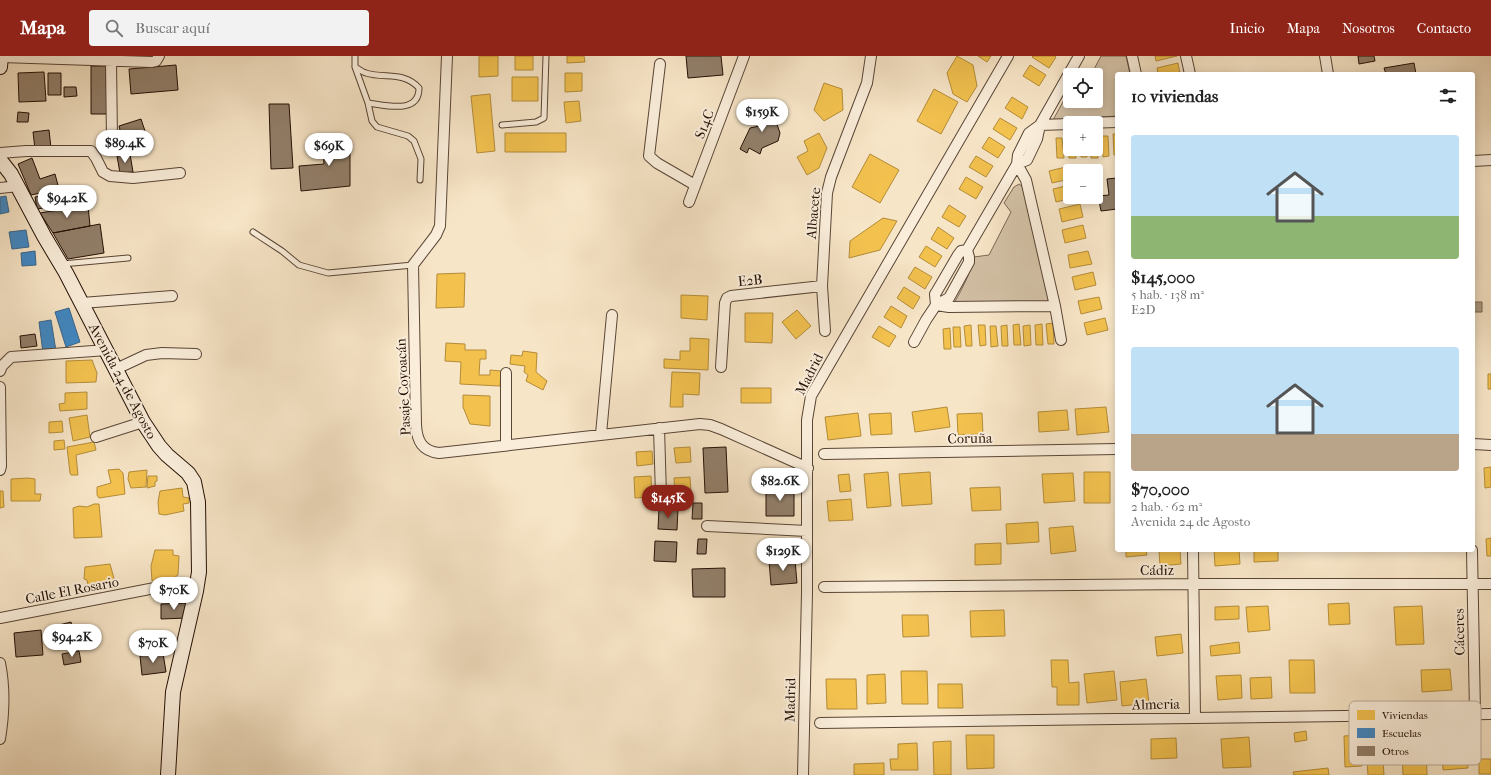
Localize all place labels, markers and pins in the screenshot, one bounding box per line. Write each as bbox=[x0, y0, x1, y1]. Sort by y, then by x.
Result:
pin: $159K bbox=[734, 99, 790, 133]
pin: $89.4K bbox=[92, 130, 158, 164]
pin: $69K bbox=[305, 133, 353, 167]
pin: $94.2K bbox=[34, 185, 100, 219]
pin: $82.6K bbox=[747, 468, 813, 502]
pin: $145K bbox=[640, 485, 696, 519]
pin: $129K bbox=[755, 538, 811, 572]
pin: $70K bbox=[150, 577, 198, 611]
pin: $94.2K bbox=[39, 624, 105, 658]
pin: $70K bbox=[129, 630, 177, 664]

